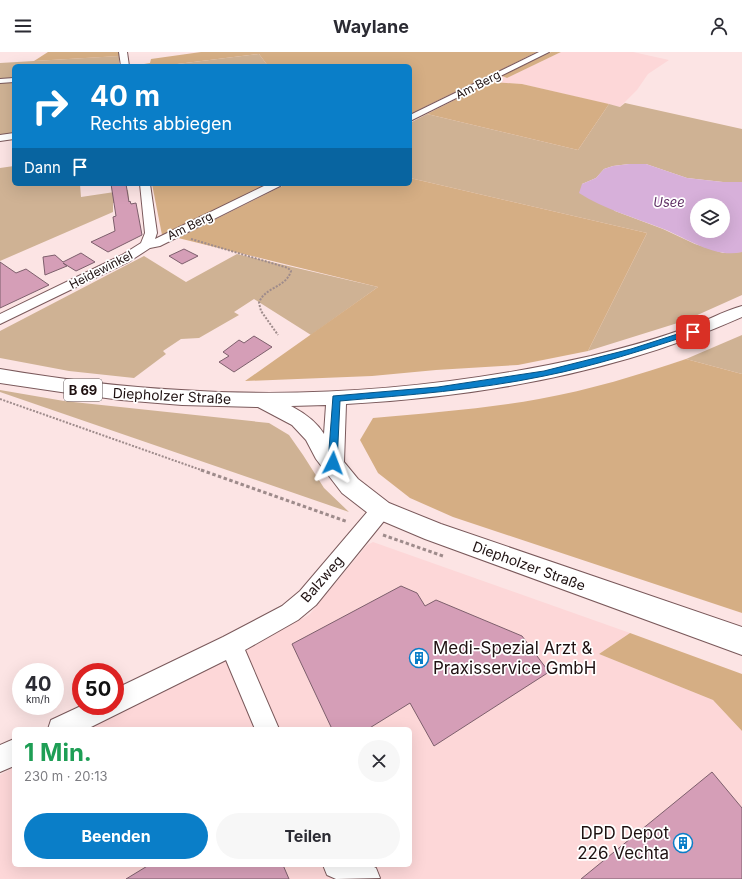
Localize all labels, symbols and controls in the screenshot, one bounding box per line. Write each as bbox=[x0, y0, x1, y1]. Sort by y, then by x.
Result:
icon: menu bbox=[12, 15, 34, 37]
icon: person bbox=[708, 15, 730, 37]
text: Waylane bbox=[333, 16, 409, 37]
street label: Am Berg bbox=[453, 67, 503, 102]
text: 40 m bbox=[90, 79, 160, 113]
icon: right bbox=[24, 80, 76, 132]
text: Rechts abbiegen bbox=[90, 113, 232, 134]
icon: arrive bbox=[69, 156, 91, 178]
text: Dann bbox=[24, 158, 61, 177]
water label: Usee bbox=[653, 194, 685, 210]
map controls bbox=[690, 198, 730, 238]
button: layers bbox=[690, 198, 730, 238]
street label: Am Berg bbox=[165, 208, 215, 243]
street label: Heidewinkel bbox=[67, 247, 135, 292]
pin bbox=[676, 315, 710, 349]
icon: arrive bbox=[682, 321, 704, 343]
road number: B 69 bbox=[64, 379, 102, 401]
street label: Diepholzer Straße bbox=[112, 384, 232, 407]
position arrow bbox=[312, 442, 354, 484]
street label: Diepholzer Straße bbox=[471, 537, 588, 594]
street label: Balzweg bbox=[297, 552, 346, 605]
place label: Medi-Spezial Arzt & Praxisservice GmbH bbox=[433, 638, 596, 678]
building icon: Medi-Spezial Arzt & Praxisservice GmbH bbox=[408, 647, 430, 669]
speed limit sign: 50 bbox=[72, 663, 124, 715]
text: 40 bbox=[24, 672, 52, 696]
text: km/h bbox=[26, 693, 50, 705]
text: 1 Min. bbox=[24, 738, 92, 767]
button: close bbox=[358, 740, 400, 782]
text: 230 m · 20:13 bbox=[24, 768, 107, 784]
button: Beenden bbox=[24, 813, 208, 859]
button: Teilen bbox=[216, 813, 400, 859]
place label: DPD Depot 226 Vechta bbox=[577, 823, 669, 863]
building icon: DPD Depot 226 Vechta bbox=[672, 832, 694, 854]

